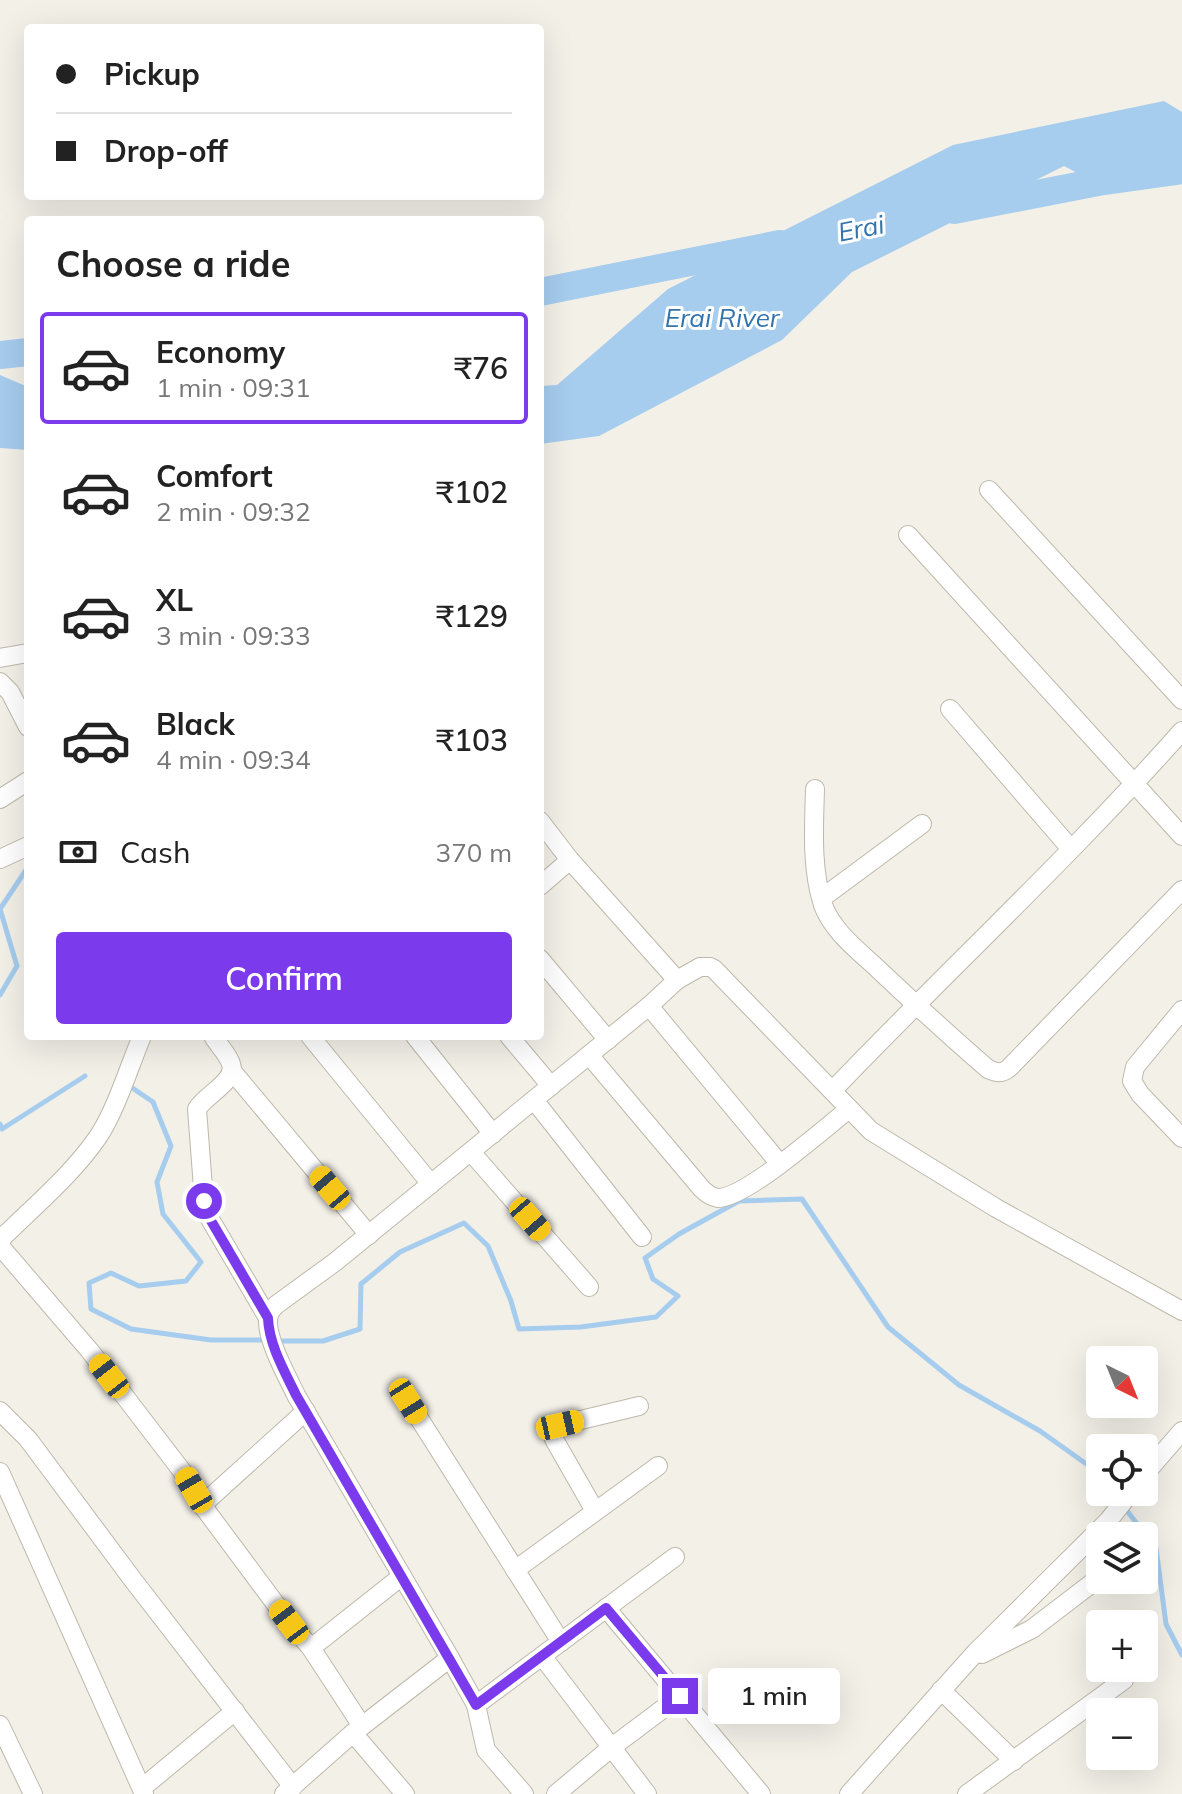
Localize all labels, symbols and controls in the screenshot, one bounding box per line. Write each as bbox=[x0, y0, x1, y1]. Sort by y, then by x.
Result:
text: Pickup bbox=[104, 55, 200, 93]
text: Drop-off bbox=[104, 132, 228, 170]
water label: Erai bbox=[835, 207, 888, 249]
text: Choose a ride bbox=[56, 241, 290, 286]
water label: Erai River bbox=[665, 301, 781, 334]
icon: car bbox=[60, 332, 132, 404]
text: Economy bbox=[156, 333, 285, 371]
text: ₹76 bbox=[454, 349, 508, 387]
text: 1 min · 09:31 bbox=[156, 371, 311, 404]
icon: car bbox=[60, 456, 132, 528]
text: Comfort bbox=[156, 457, 273, 495]
text: ₹102 bbox=[436, 473, 508, 511]
text: 2 min · 09:32 bbox=[156, 495, 311, 528]
icon: car bbox=[60, 580, 132, 652]
text: XL bbox=[156, 581, 193, 619]
text: ₹129 bbox=[436, 597, 508, 635]
text: 3 min · 09:33 bbox=[156, 619, 311, 652]
icon: car bbox=[60, 704, 132, 776]
text: Black bbox=[156, 705, 235, 743]
text: ₹103 bbox=[436, 721, 508, 759]
text: 4 min · 09:34 bbox=[156, 743, 311, 776]
icon: cash bbox=[56, 830, 100, 874]
text: Cash bbox=[120, 833, 191, 871]
text: 370 m bbox=[436, 836, 512, 869]
button: Confirm bbox=[56, 932, 512, 1024]
car bbox=[305, 1162, 355, 1214]
route start bbox=[186, 1183, 222, 1219]
car bbox=[505, 1193, 555, 1245]
north arrow bbox=[1086, 1346, 1158, 1418]
map controls bbox=[1086, 1346, 1158, 1770]
car bbox=[85, 1350, 133, 1402]
car bbox=[385, 1374, 431, 1428]
car bbox=[534, 1408, 586, 1442]
button: locate bbox=[1086, 1434, 1158, 1506]
car bbox=[172, 1463, 216, 1517]
button: layers bbox=[1086, 1522, 1158, 1594]
car bbox=[265, 1596, 313, 1648]
button: + bbox=[1086, 1610, 1158, 1682]
callout: 1 min bbox=[708, 1668, 840, 1724]
route end bbox=[662, 1678, 698, 1714]
text: 1 min bbox=[740, 1679, 808, 1712]
button: − bbox=[1086, 1698, 1158, 1770]

